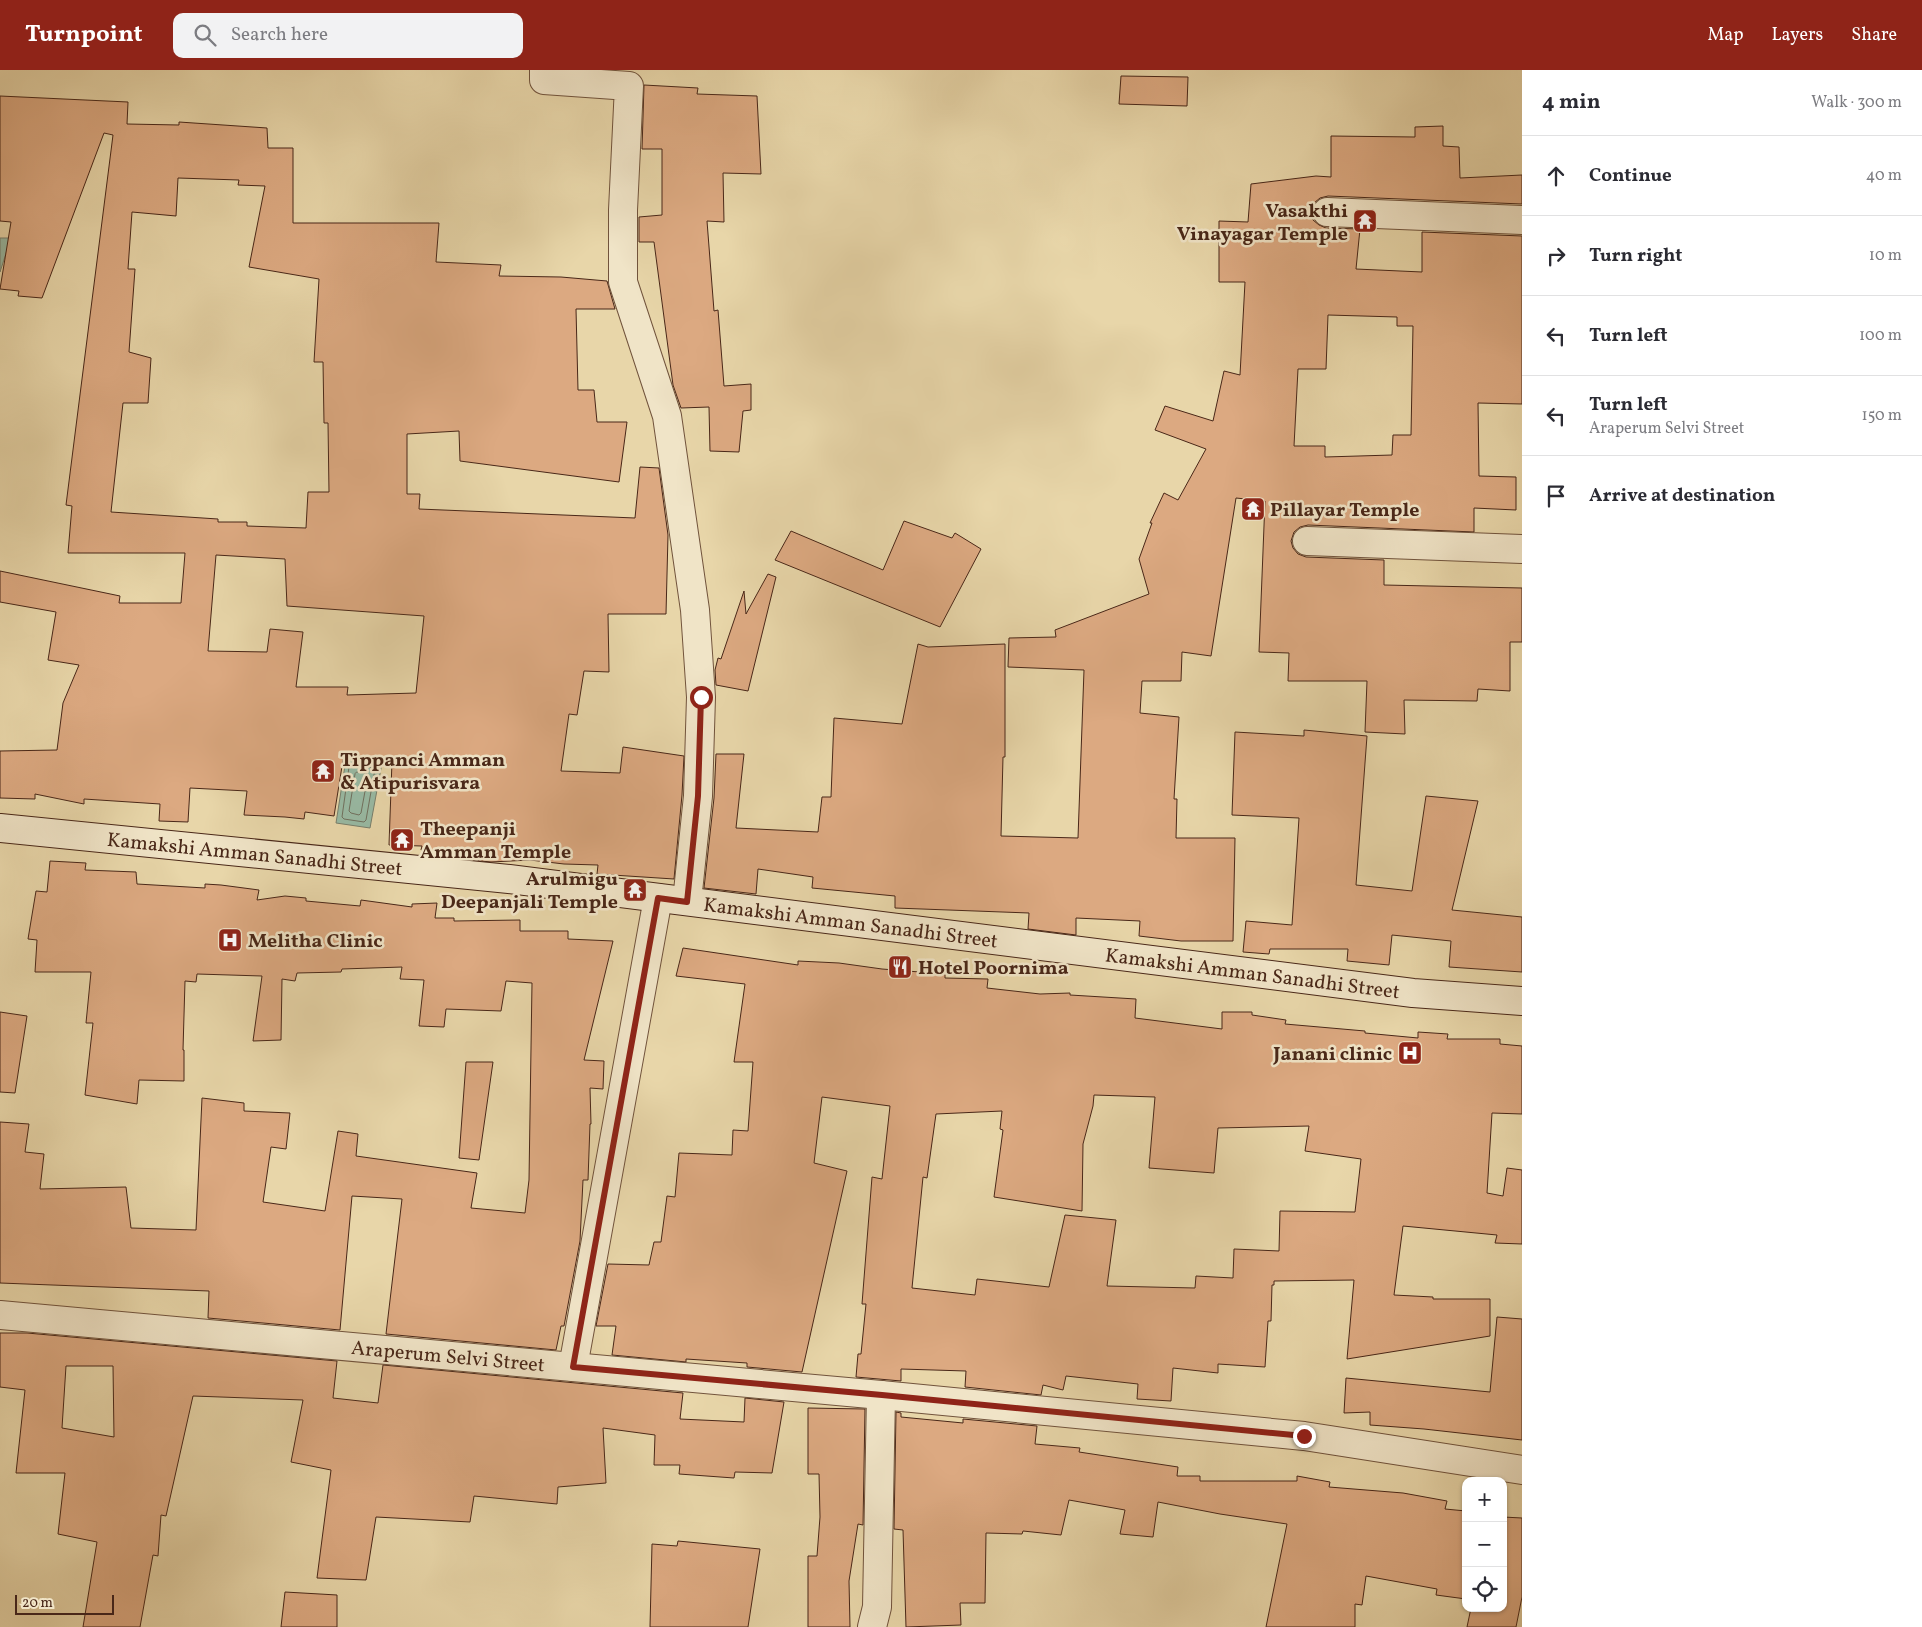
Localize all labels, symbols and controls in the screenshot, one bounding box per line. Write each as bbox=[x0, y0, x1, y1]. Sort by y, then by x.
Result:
search box bbox=[173, 13, 523, 58]
text: Turnpoint bbox=[25, 18, 143, 52]
icon: search bbox=[191, 21, 219, 49]
text: Search here bbox=[231, 22, 328, 48]
text: Map bbox=[1707, 23, 1743, 48]
text: Layers bbox=[1771, 23, 1823, 48]
text: Share bbox=[1851, 23, 1897, 48]
text: 4 min bbox=[1542, 88, 1601, 117]
text: Walk · 300 m bbox=[1811, 92, 1902, 114]
icon: ahead bbox=[1542, 162, 1570, 190]
text: Continue bbox=[1589, 163, 1672, 189]
text: 40 m bbox=[1866, 165, 1902, 187]
place label: Vasakthi Vinayagar Temple bbox=[1177, 198, 1348, 249]
temple icon: Vasakthi Vinayagar Temple bbox=[1352, 208, 1378, 234]
icon: right bbox=[1542, 242, 1570, 270]
text: Turn right bbox=[1589, 243, 1682, 269]
text: 10 m bbox=[1869, 245, 1902, 267]
icon: left bbox=[1542, 322, 1570, 350]
text: Turn left bbox=[1589, 323, 1668, 349]
text: 100 m bbox=[1859, 325, 1902, 347]
text: Turn left bbox=[1589, 392, 1668, 418]
icon: left bbox=[1542, 402, 1570, 430]
text: 150 m bbox=[1861, 405, 1902, 427]
text: Araperum Selvi Street bbox=[1589, 418, 1744, 440]
icon: arrive bbox=[1542, 482, 1570, 510]
text: Arrive at destination bbox=[1589, 483, 1775, 509]
temple icon: Pillayar Temple bbox=[1240, 496, 1266, 522]
place label: Pillayar Temple bbox=[1270, 497, 1419, 525]
route start bbox=[690, 686, 713, 709]
place label: Tippanci Amman & Atipurisvara bbox=[340, 747, 505, 798]
temple icon: Tippanci Amman & Atipurisvara bbox=[310, 758, 336, 784]
place label: Theepanji Amman Temple bbox=[420, 816, 571, 867]
street label: Kamakshi Amman Sanadhi Street bbox=[106, 827, 404, 884]
temple icon: Theepanji Amman Temple bbox=[389, 827, 415, 853]
place label: Arulmigu Deepanjali Temple bbox=[441, 866, 618, 917]
temple icon: Arulmigu Deepanjali Temple bbox=[622, 877, 648, 903]
street label: Kamakshi Amman Sanadhi Street bbox=[702, 892, 999, 957]
hospital icon: Melitha Clinic bbox=[217, 927, 243, 953]
place label: Melitha Clinic bbox=[248, 928, 383, 956]
street label: Kamakshi Amman Sanadhi Street bbox=[1103, 942, 1401, 1007]
restaurant icon: Hotel Poornima bbox=[887, 954, 913, 980]
place label: Hotel Poornima bbox=[918, 955, 1069, 983]
hospital icon: Janani clinic bbox=[1397, 1040, 1423, 1066]
place label: Janani clinic bbox=[1272, 1041, 1392, 1069]
street label: Araperum Selvi Street bbox=[350, 1335, 546, 1380]
route end bbox=[1293, 1425, 1316, 1448]
map controls bbox=[1462, 1477, 1507, 1612]
button: + bbox=[1462, 1477, 1507, 1522]
button: − bbox=[1462, 1522, 1507, 1567]
button: locate bbox=[1462, 1567, 1507, 1612]
scale bar bbox=[15, 1592, 114, 1615]
text: 20 m bbox=[22, 1594, 53, 1613]

